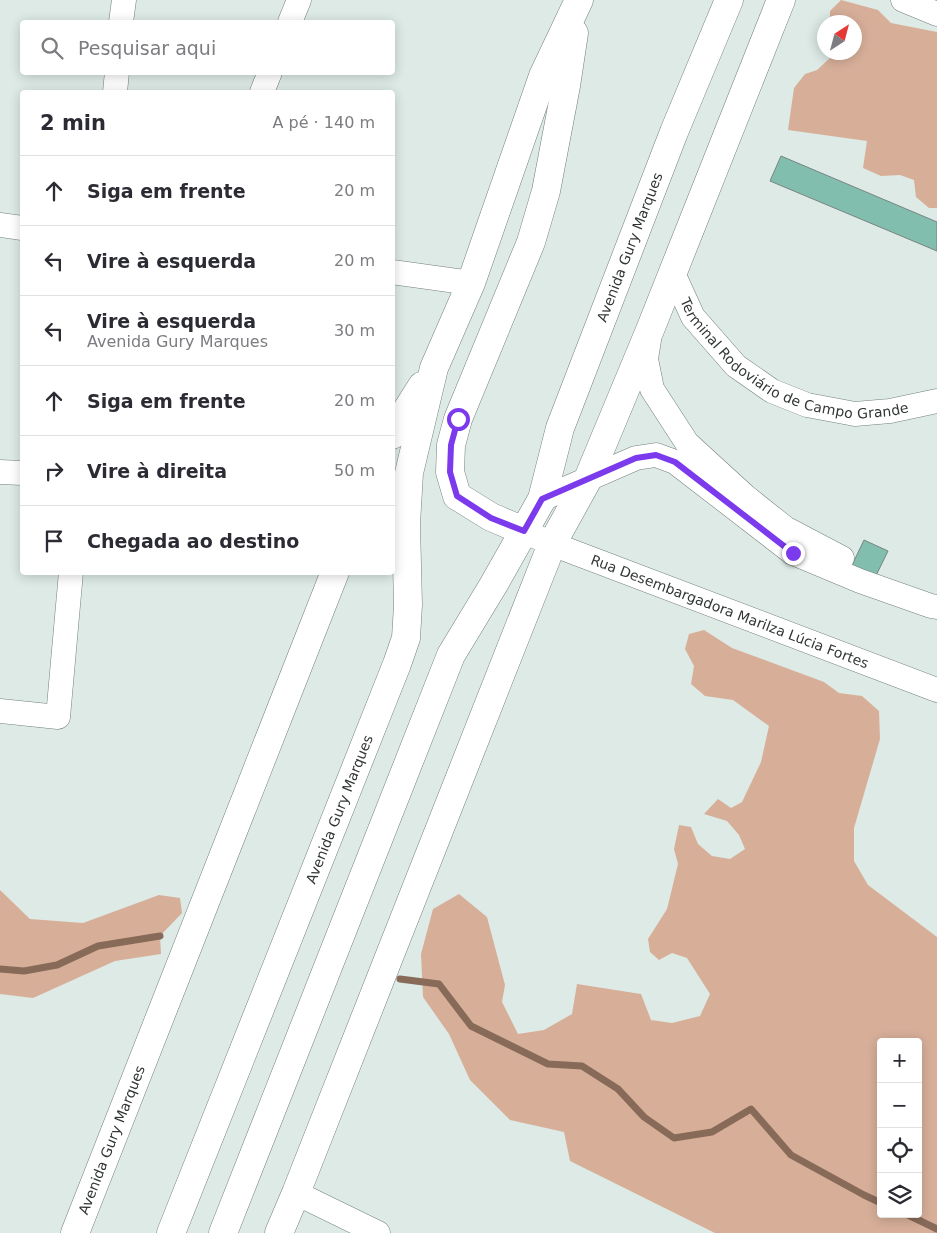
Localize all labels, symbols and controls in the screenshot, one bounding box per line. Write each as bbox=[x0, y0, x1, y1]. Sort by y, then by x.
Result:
north arrow bbox=[817, 15, 862, 60]
search box bbox=[20, 20, 395, 75]
icon: search bbox=[38, 34, 66, 62]
text: Pesquisar aqui bbox=[78, 37, 216, 59]
text: 2 min bbox=[40, 111, 106, 135]
text: A pé · 140 m bbox=[273, 113, 375, 132]
street label: Avenida Gury Marques bbox=[594, 170, 666, 324]
icon: ahead bbox=[40, 177, 68, 205]
text: Siga em frente bbox=[87, 180, 246, 202]
text: 20 m bbox=[334, 181, 375, 200]
icon: left bbox=[40, 247, 68, 275]
text: Vire à esquerda bbox=[87, 250, 256, 272]
text: 20 m bbox=[334, 251, 375, 270]
street label: Terminal Rodoviário de Campo Grande bbox=[677, 294, 910, 422]
text: Vire à esquerda bbox=[87, 310, 256, 332]
icon: left bbox=[40, 317, 68, 345]
text: 30 m bbox=[334, 321, 375, 340]
text: Avenida Gury Marques bbox=[87, 332, 268, 351]
icon: ahead bbox=[40, 387, 68, 415]
text: Siga em frente bbox=[87, 390, 246, 412]
text: 20 m bbox=[334, 391, 375, 410]
route start bbox=[447, 408, 470, 431]
icon: right bbox=[40, 457, 68, 485]
text: Vire à direita bbox=[87, 460, 227, 482]
text: 50 m bbox=[334, 461, 375, 480]
icon: arrive bbox=[40, 527, 68, 555]
text: Chegada ao destino bbox=[87, 530, 299, 552]
route end bbox=[782, 542, 805, 565]
street label: Rua Desembargadora Marilza Lúcia Fortes bbox=[589, 551, 871, 671]
street label: Avenida Gury Marques bbox=[303, 733, 376, 886]
map controls bbox=[877, 1038, 922, 1218]
button: + bbox=[877, 1038, 922, 1083]
street label: Avenida Gury Marques bbox=[75, 1063, 148, 1217]
button: − bbox=[877, 1083, 922, 1128]
button: locate bbox=[877, 1128, 922, 1173]
button: layers bbox=[877, 1173, 922, 1218]

